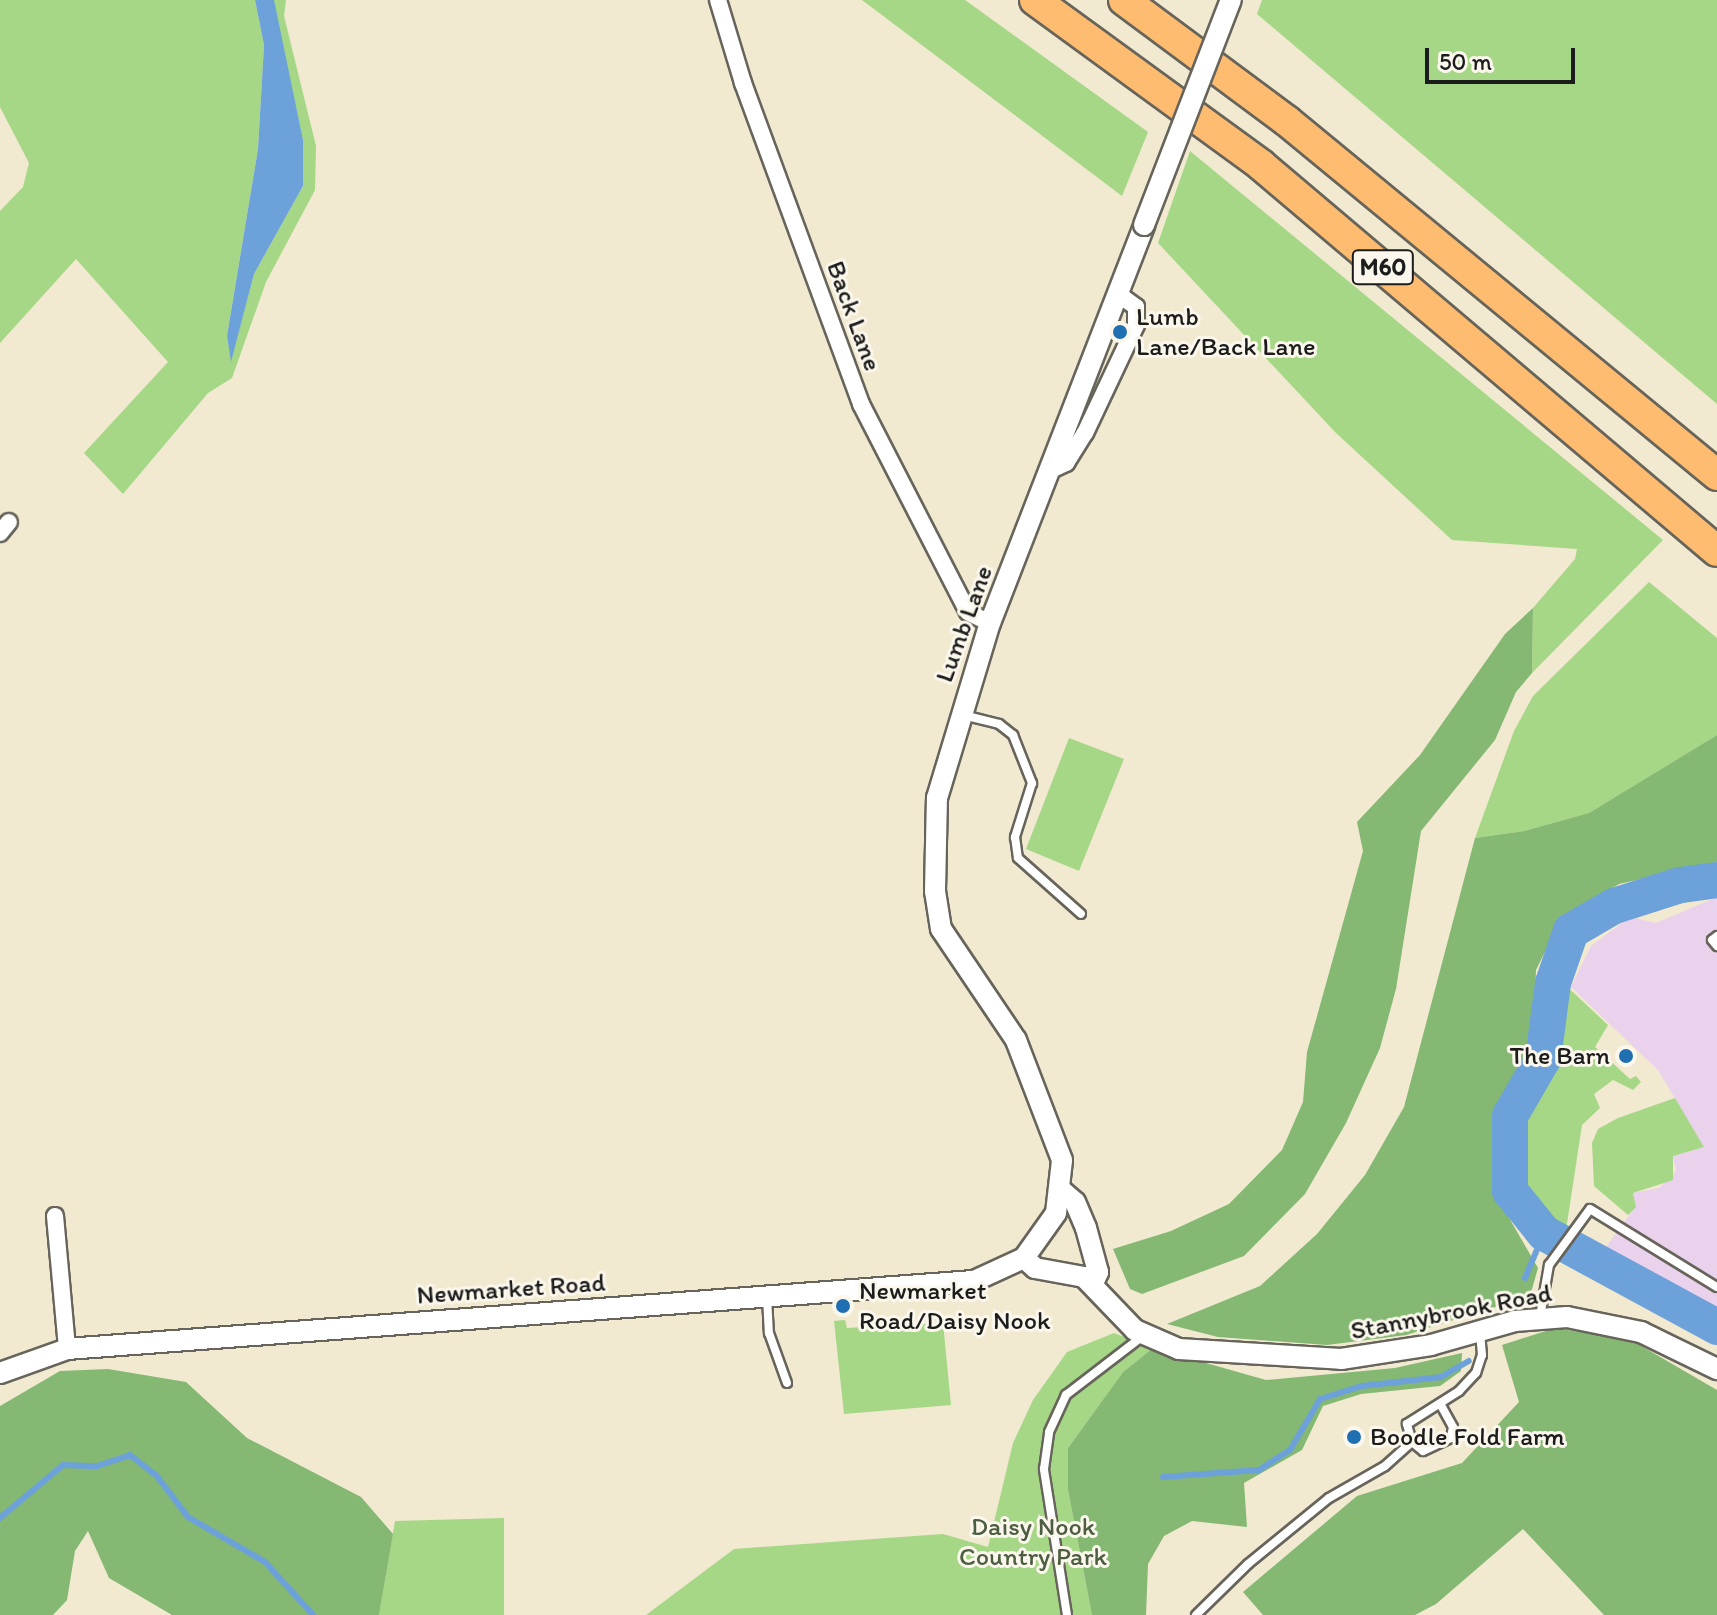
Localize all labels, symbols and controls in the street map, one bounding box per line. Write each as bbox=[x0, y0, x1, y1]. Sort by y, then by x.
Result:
scale bar bbox=[1429, 32, 1579, 82]
text: 50 m bbox=[1439, 47, 1492, 76]
road number: M60 bbox=[1351, 247, 1415, 287]
street label: Back Lane bbox=[820, 256, 888, 376]
place label: Lumb Lane/Back Lane bbox=[1136, 301, 1316, 362]
marker: Lumb Lane/Back Lane bbox=[1111, 323, 1129, 341]
street label: Lumb Lane bbox=[928, 561, 1000, 687]
place label: The Barn bbox=[1509, 1040, 1610, 1072]
marker: The Barn bbox=[1617, 1047, 1635, 1065]
street label: Newmarket Road bbox=[416, 1267, 606, 1311]
place label: Newmarket Road/Daisy Nook bbox=[859, 1275, 1050, 1336]
street label: Stannybrook Road bbox=[1348, 1277, 1554, 1347]
marker: Newmarket Road/Daisy Nook bbox=[834, 1297, 852, 1315]
place label: Boodle Fold Farm bbox=[1370, 1421, 1564, 1453]
marker: Boodle Fold Farm bbox=[1345, 1428, 1363, 1446]
park label: Daisy Nook Country Park bbox=[959, 1511, 1107, 1572]

